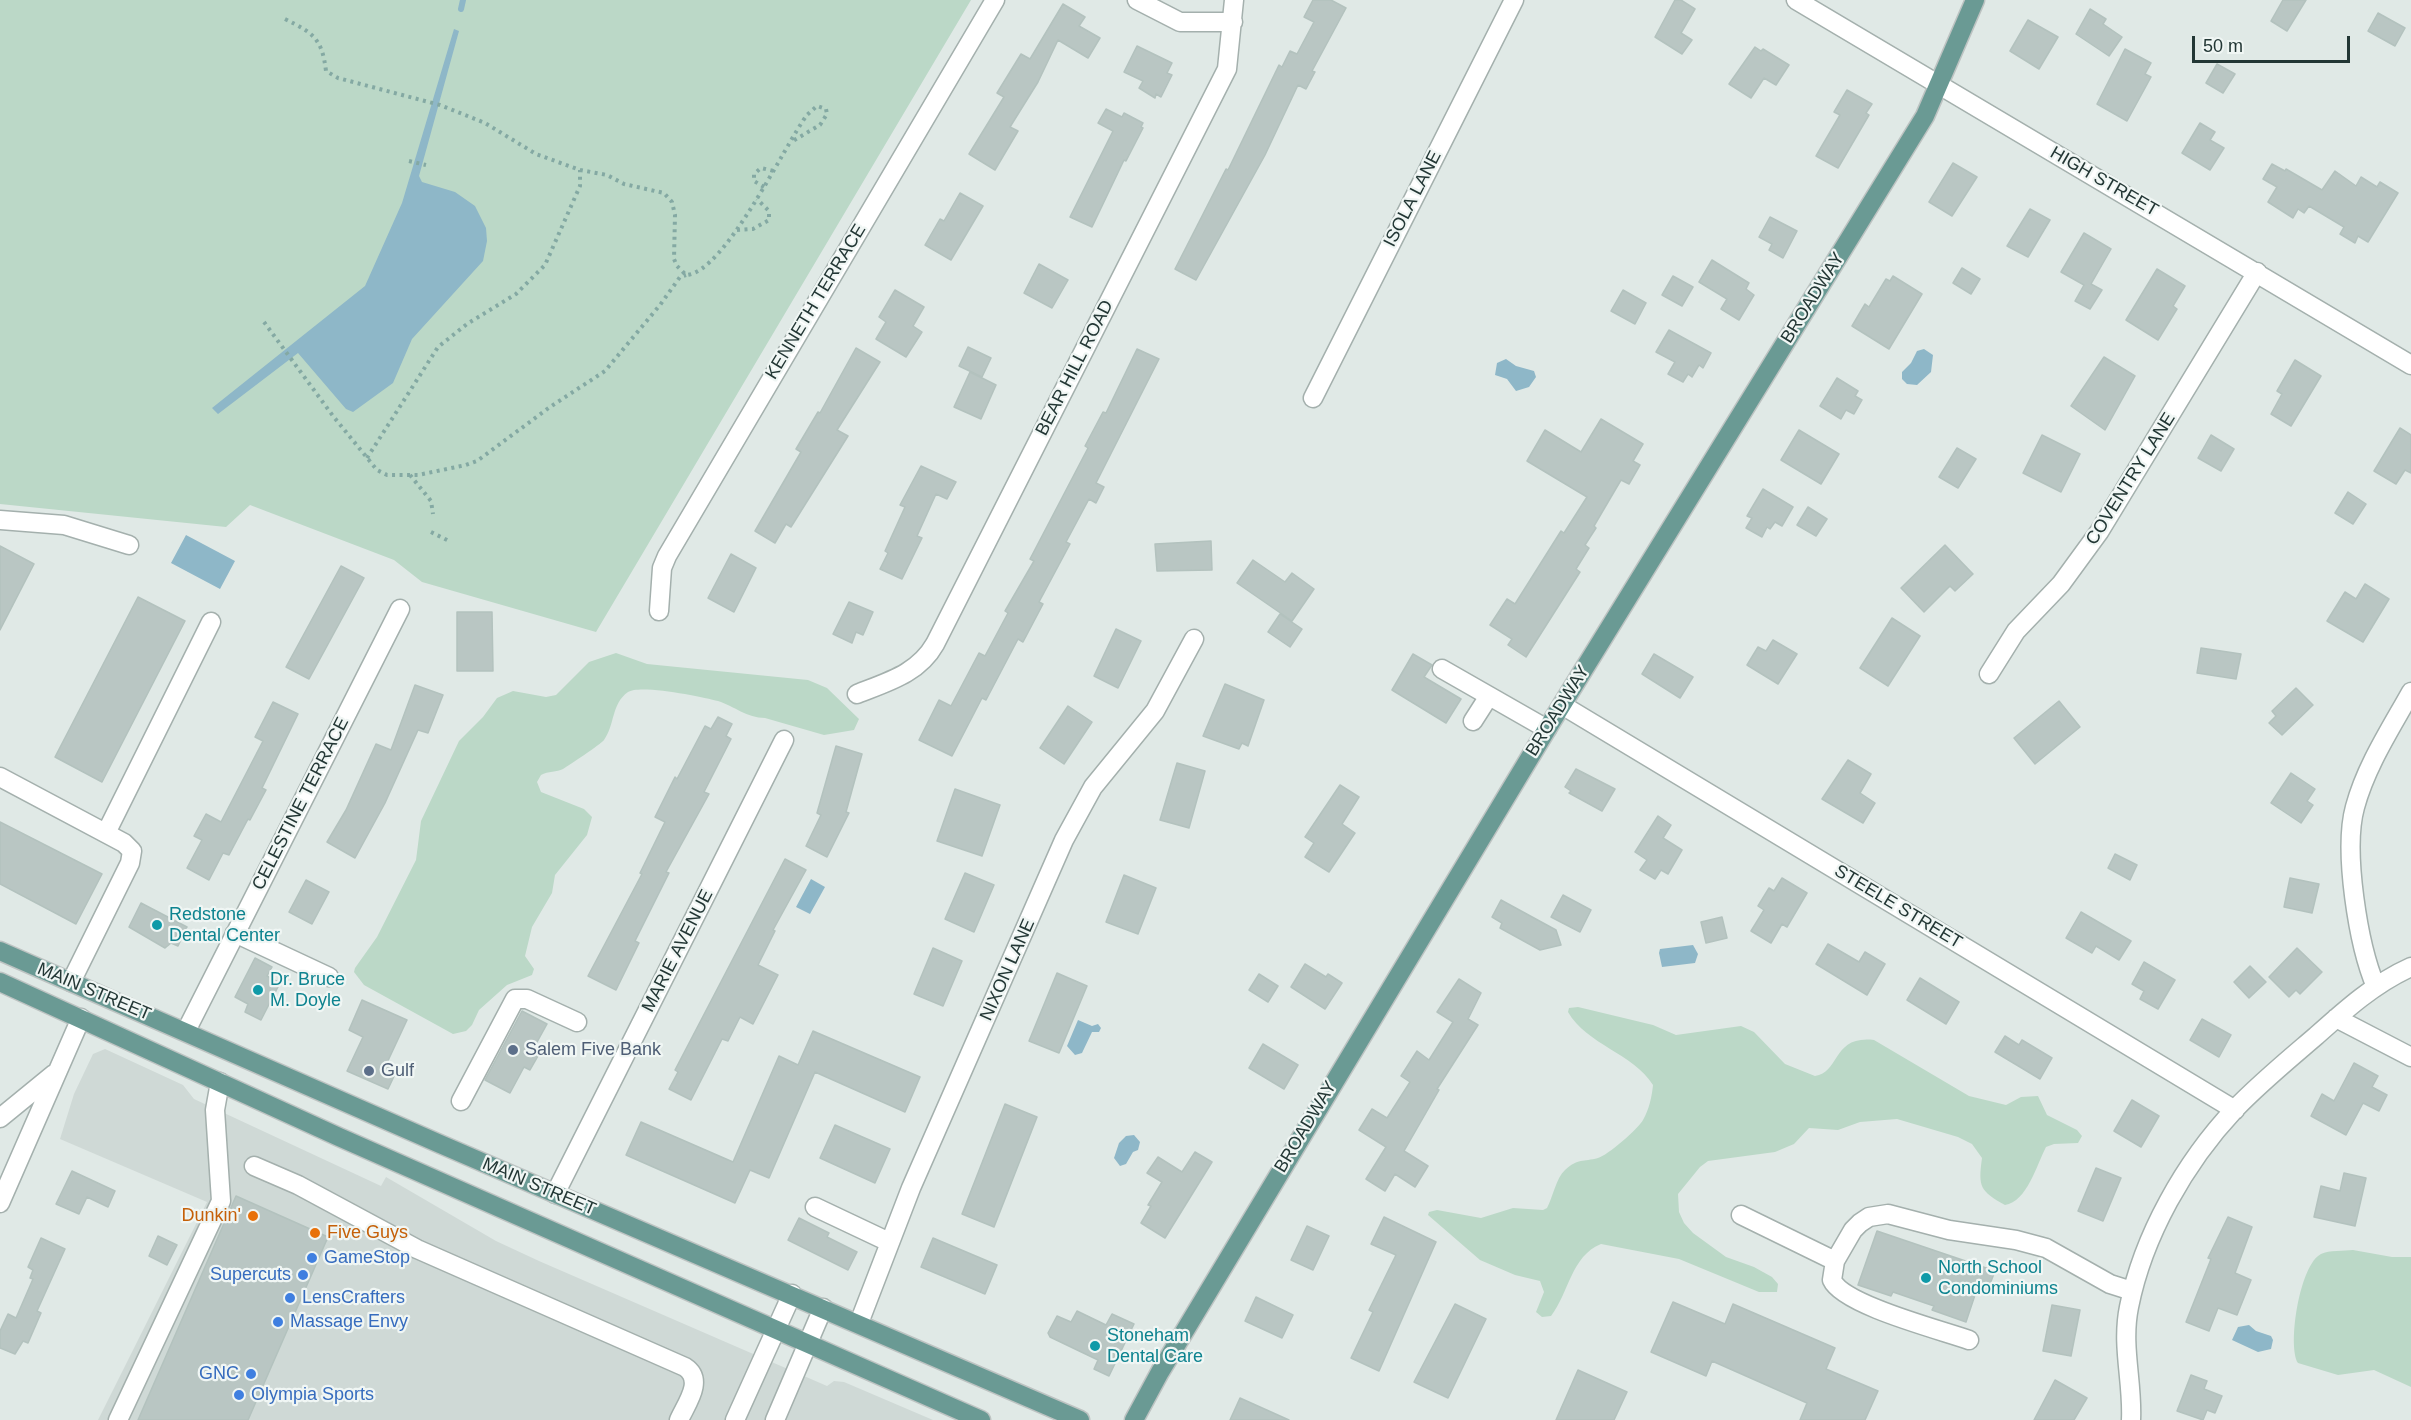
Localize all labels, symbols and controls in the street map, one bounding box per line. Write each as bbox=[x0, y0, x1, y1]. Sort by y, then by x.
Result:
scale bar bbox=[2195, 24, 2352, 62]
text: 50 m bbox=[2203, 36, 2243, 56]
street label: HIGH STREET bbox=[2046, 142, 2162, 222]
street label: ISOLA LANE bbox=[1380, 147, 1446, 251]
street label: KENNETH TERRACE bbox=[761, 221, 871, 383]
street label: BROADWAY bbox=[1777, 249, 1849, 347]
street label: BEAR HILL ROAD bbox=[1032, 297, 1118, 439]
street label: COVENTRY LANE bbox=[2082, 409, 2180, 549]
street label: BROADWAY bbox=[1522, 662, 1594, 760]
street label: CELESTINE TERRACE bbox=[248, 714, 354, 894]
street label: STEELE STREET bbox=[1830, 860, 1966, 954]
street label: MARIE AVENUE bbox=[638, 886, 718, 1016]
place label: Redstone Dental Center bbox=[169, 904, 280, 946]
street label: NIXON LANE bbox=[976, 916, 1040, 1024]
marker: Redstone Dental Center bbox=[150, 918, 164, 932]
street label: MAIN STREET bbox=[34, 958, 154, 1026]
place label: Dr. Bruce M. Doyle bbox=[270, 969, 345, 1012]
marker: Dr. Bruce M. Doyle bbox=[251, 983, 265, 997]
place label: Salem Five Bank bbox=[525, 1039, 661, 1061]
marker: Salem Five Bank bbox=[506, 1043, 520, 1057]
place label: Gulf bbox=[381, 1060, 414, 1082]
marker: Gulf bbox=[362, 1064, 376, 1078]
street label: BROADWAY bbox=[1270, 1077, 1342, 1177]
street label: MAIN STREET bbox=[479, 1153, 599, 1221]
place label: Dunkin' bbox=[182, 1205, 241, 1227]
marker: Dunkin' bbox=[246, 1209, 260, 1223]
place label: Five Guys bbox=[327, 1222, 408, 1244]
marker: Five Guys bbox=[308, 1226, 322, 1240]
place label: GameStop bbox=[324, 1247, 410, 1269]
marker: GameStop bbox=[305, 1251, 319, 1265]
place label: North School Condominiums bbox=[1938, 1257, 2058, 1300]
place label: Supercuts bbox=[210, 1264, 291, 1286]
marker: Supercuts bbox=[296, 1268, 310, 1282]
marker: North School Condominiums bbox=[1919, 1271, 1933, 1285]
place label: LensCrafters bbox=[302, 1287, 405, 1309]
marker: LensCrafters bbox=[283, 1291, 297, 1305]
place label: Massage Envy bbox=[290, 1311, 408, 1333]
marker: Massage Envy bbox=[271, 1315, 285, 1329]
place label: Stoneham Dental Care bbox=[1107, 1325, 1203, 1368]
marker: Stoneham Dental Care bbox=[1088, 1339, 1102, 1353]
place label: GNC bbox=[199, 1363, 239, 1385]
marker: GNC bbox=[244, 1367, 258, 1381]
place label: Olympia Sports bbox=[251, 1384, 374, 1406]
marker: Olympia Sports bbox=[232, 1388, 246, 1402]

